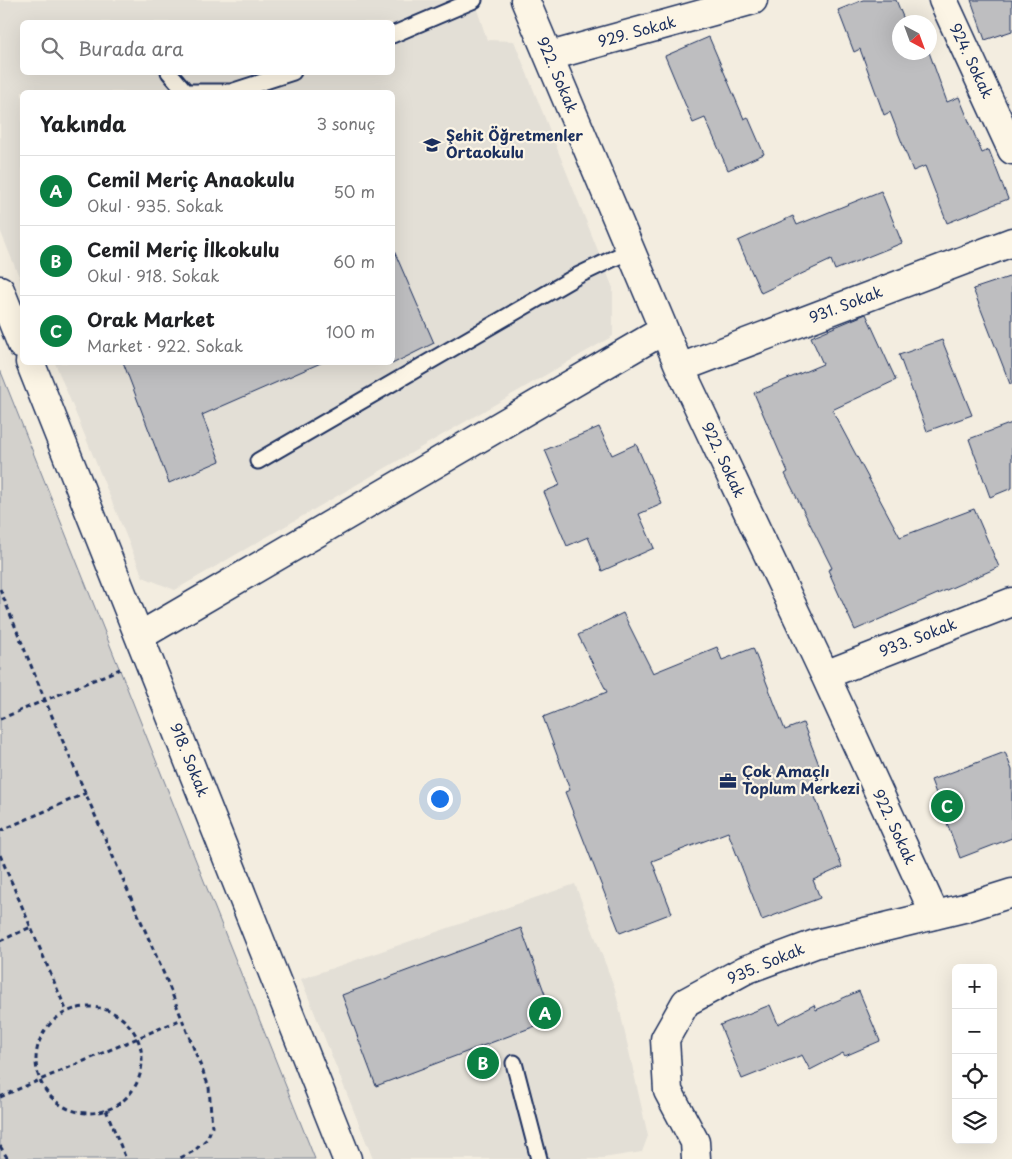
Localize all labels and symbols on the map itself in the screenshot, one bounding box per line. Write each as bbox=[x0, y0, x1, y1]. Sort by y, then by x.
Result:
street label: 929. Sokak bbox=[595, 9, 678, 52]
north arrow bbox=[892, 15, 937, 60]
street label: 924. Sokak bbox=[945, 19, 1000, 102]
street label: 922. Sokak bbox=[532, 33, 585, 117]
place label: Şehit Öğretmenler Ortaokulu bbox=[446, 123, 583, 163]
school or university icon: Şehit Öğretmenler Ortaokulu bbox=[422, 135, 442, 155]
street label: 931. Sokak bbox=[805, 279, 886, 328]
street label: 922. Sokak bbox=[697, 418, 752, 501]
street label: 933. Sokak bbox=[875, 611, 960, 662]
street label: 918. Sokak bbox=[165, 719, 216, 800]
place label: Çok Amaçlı Toplum Merkezi bbox=[742, 759, 860, 799]
office icon: Çok Amaçlı Toplum Merkezi bbox=[718, 771, 738, 791]
street label: 922. Sokak bbox=[868, 785, 923, 868]
your location bbox=[427, 786, 453, 812]
pin: C bbox=[931, 787, 963, 825]
street label: 935. Sokak bbox=[723, 936, 808, 989]
pin: A bbox=[529, 994, 561, 1032]
pin: B bbox=[467, 1044, 499, 1082]

